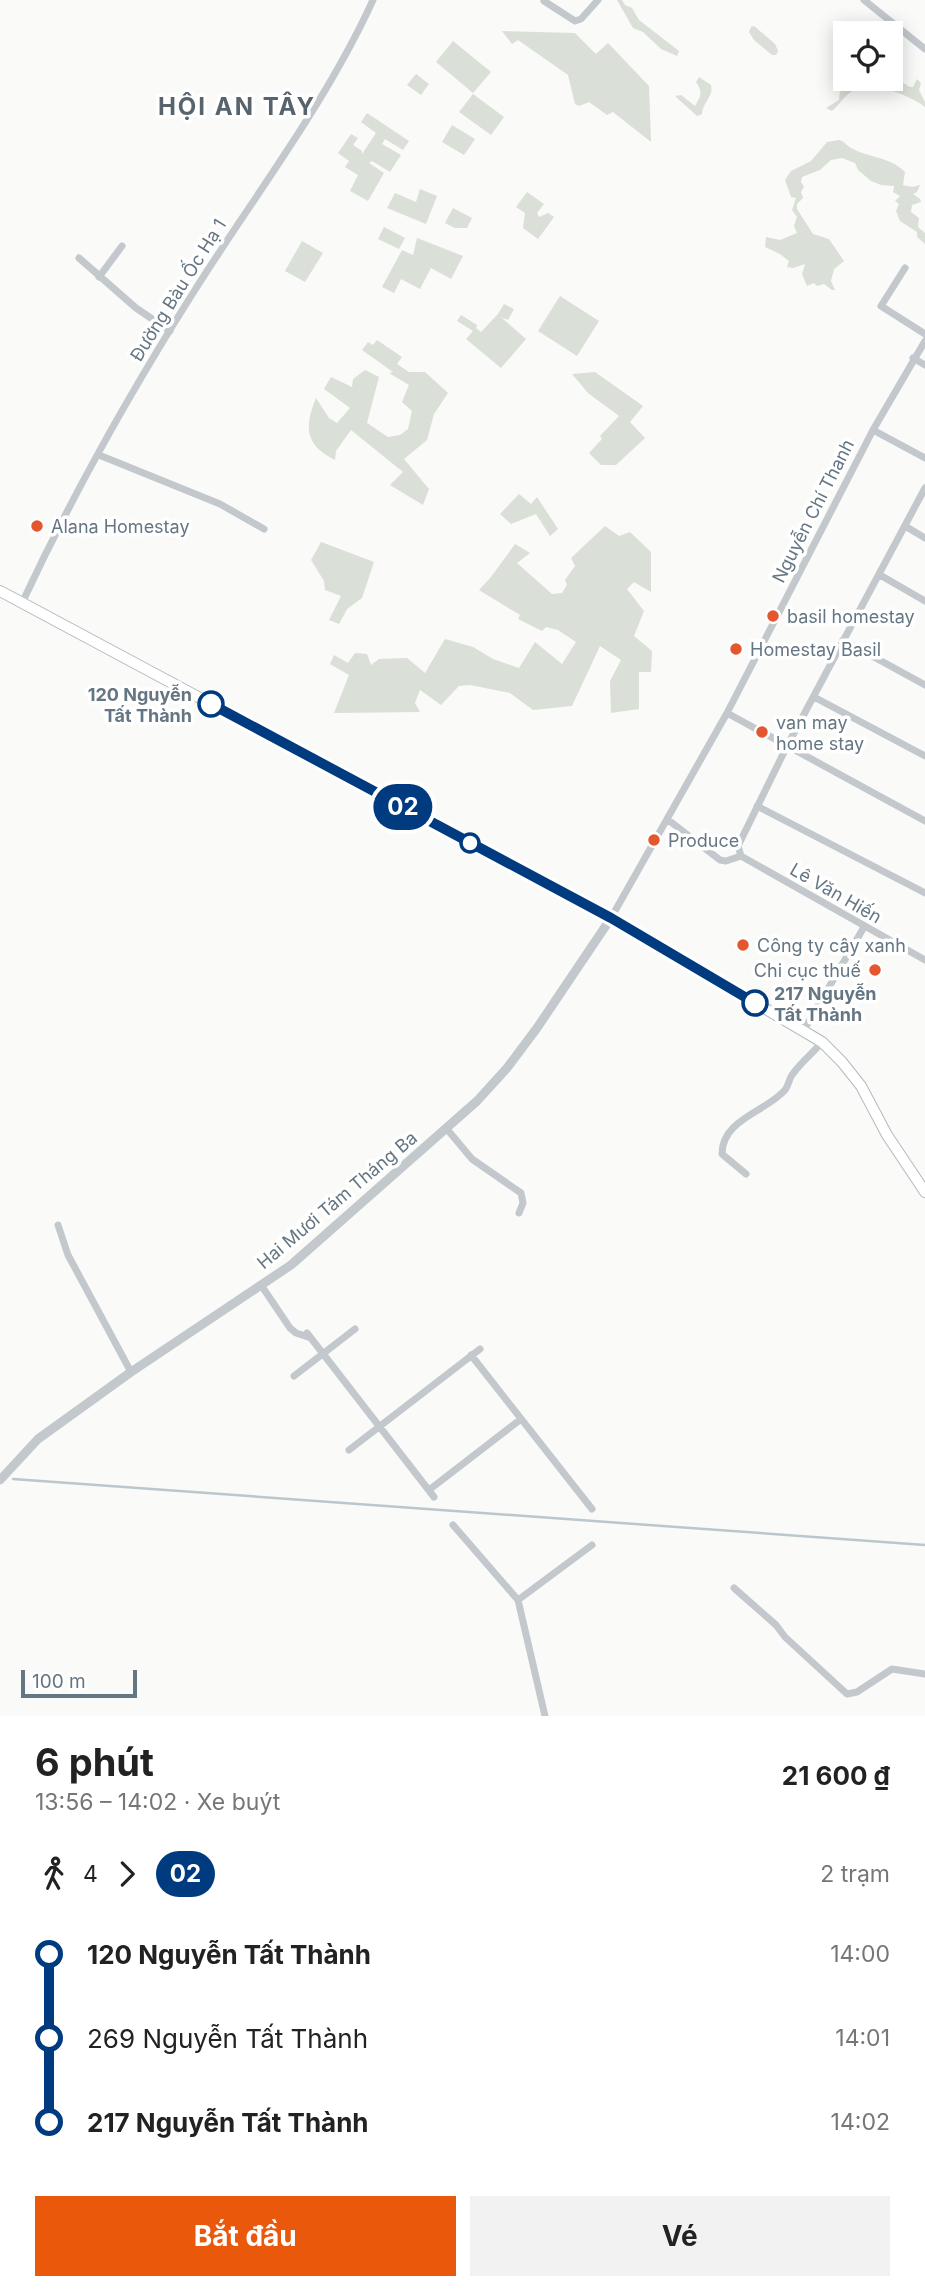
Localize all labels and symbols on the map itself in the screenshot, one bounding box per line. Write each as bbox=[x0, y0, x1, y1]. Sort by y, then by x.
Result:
district label: HỘI AN TÂY bbox=[158, 91, 316, 121]
street label: Đường Bàu Ốc Hạ 1 bbox=[122, 213, 230, 365]
street label: Nguyễn Chí Thanh bbox=[768, 436, 858, 586]
place label: Alana Homestay bbox=[51, 516, 190, 537]
marker: Alana Homestay bbox=[29, 518, 45, 534]
place label: basil homestay bbox=[787, 606, 915, 627]
marker: basil homestay bbox=[765, 608, 781, 624]
place label: Homestay Basil bbox=[750, 639, 881, 660]
marker: Homestay Basil bbox=[728, 641, 744, 657]
place label: 120 Nguyễn Tất Thành bbox=[88, 684, 192, 726]
marker: 120 Nguyễn Tất Thành bbox=[198, 691, 224, 717]
place label: van may home stay bbox=[776, 712, 864, 754]
marker: van may home stay bbox=[754, 724, 770, 740]
line badge: 02 bbox=[372, 784, 434, 830]
place label: Produce bbox=[668, 830, 739, 851]
marker: Produce bbox=[646, 832, 662, 848]
unlabelled marker bbox=[460, 833, 480, 853]
street label: Lê Văn Hiến bbox=[787, 858, 885, 928]
place label: Công ty cây xanh bbox=[757, 935, 906, 956]
marker: Công ty cây xanh bbox=[735, 937, 751, 953]
place label: Chi cục thuế bbox=[754, 960, 861, 981]
marker: Chi cục thuế bbox=[867, 962, 883, 978]
place label: 217 Nguyễn Tất Thành bbox=[774, 983, 877, 1025]
marker: 217 Nguyễn Tất Thành bbox=[742, 990, 768, 1016]
street label: Hai Mươi Tám Tháng Ba bbox=[253, 1127, 421, 1273]
scale bar bbox=[21, 1667, 136, 1699]

